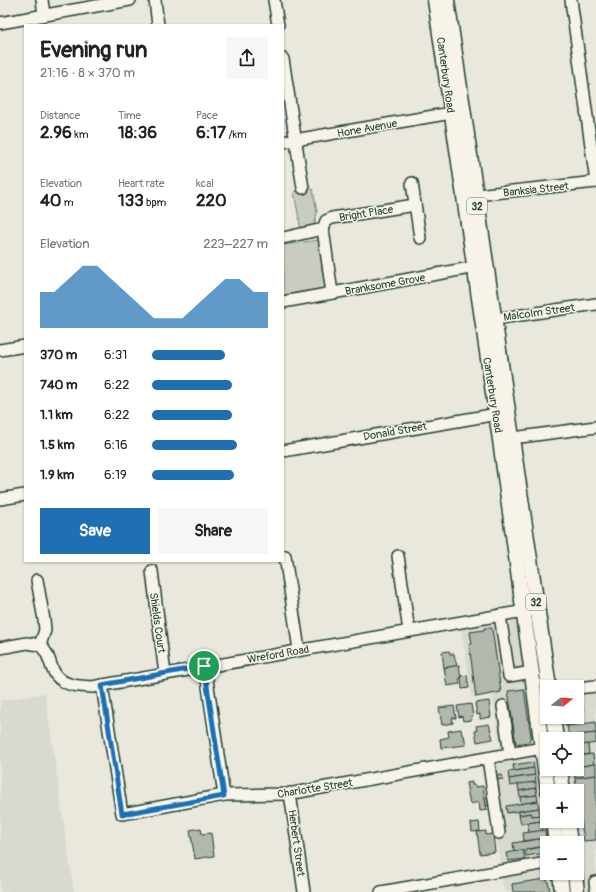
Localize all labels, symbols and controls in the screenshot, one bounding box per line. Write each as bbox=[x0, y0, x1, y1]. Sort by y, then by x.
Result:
text: Evening run bbox=[40, 36, 148, 64]
street label: Canterbury Road bbox=[434, 36, 457, 114]
button: share bbox=[226, 37, 268, 79]
text: 21:16 · 8 × 370 m bbox=[40, 65, 135, 81]
text: Distance bbox=[40, 109, 80, 122]
text: Time bbox=[118, 109, 141, 122]
text: Pace bbox=[196, 109, 218, 122]
street label: Hone Avenue bbox=[336, 117, 399, 140]
text: 2.96 bbox=[40, 122, 72, 143]
text: 18:36 bbox=[118, 122, 157, 143]
text: 6:17 bbox=[196, 122, 226, 143]
text: km bbox=[72, 128, 89, 141]
text: /km bbox=[226, 128, 247, 141]
text: Elevation bbox=[40, 177, 82, 190]
text: Heart rate bbox=[118, 177, 164, 190]
text: kcal bbox=[196, 177, 214, 190]
street label: Banksia Street bbox=[503, 180, 570, 199]
text: 40 bbox=[40, 190, 61, 211]
text: 133 bbox=[118, 190, 144, 211]
text: 220 bbox=[196, 190, 227, 211]
text: m bbox=[61, 196, 74, 209]
text: bpm bbox=[144, 196, 166, 209]
road number: 32 bbox=[467, 198, 487, 214]
street label: Bright Place bbox=[338, 203, 395, 224]
text: Elevation bbox=[40, 236, 90, 252]
text: 223–227 m bbox=[203, 236, 268, 252]
street label: Branksome Grove bbox=[344, 271, 427, 298]
street label: Malcolm Street bbox=[503, 301, 576, 324]
text: 370 m bbox=[40, 347, 77, 363]
text: 6:31 bbox=[104, 347, 127, 363]
street label: Canterbury Road bbox=[480, 356, 505, 434]
text: 740 m bbox=[40, 377, 78, 393]
text: 6:22 bbox=[104, 377, 130, 393]
text: 1.1 km bbox=[40, 407, 73, 423]
text: 6:22 bbox=[104, 407, 130, 423]
street label: Donald Street bbox=[362, 419, 428, 443]
text: 1.5 km bbox=[40, 437, 75, 453]
text: 6:16 bbox=[104, 437, 128, 453]
text: 1.9 km bbox=[40, 467, 74, 483]
text: 6:19 bbox=[104, 467, 127, 483]
button: Save bbox=[40, 508, 150, 554]
button: Share bbox=[158, 508, 268, 554]
street label: Shields Court bbox=[147, 592, 168, 655]
road number: 32 bbox=[526, 594, 546, 610]
street label: Wreford Road bbox=[246, 643, 310, 666]
pin bbox=[187, 649, 221, 683]
icon: arrive bbox=[193, 655, 215, 677]
north arrow bbox=[540, 680, 584, 724]
map controls bbox=[540, 680, 584, 880]
button: locate bbox=[540, 732, 584, 776]
street label: Charlotte Street bbox=[277, 776, 354, 801]
button: + bbox=[540, 784, 584, 828]
street label: Herbert Street bbox=[285, 809, 308, 878]
button: − bbox=[540, 836, 584, 880]

